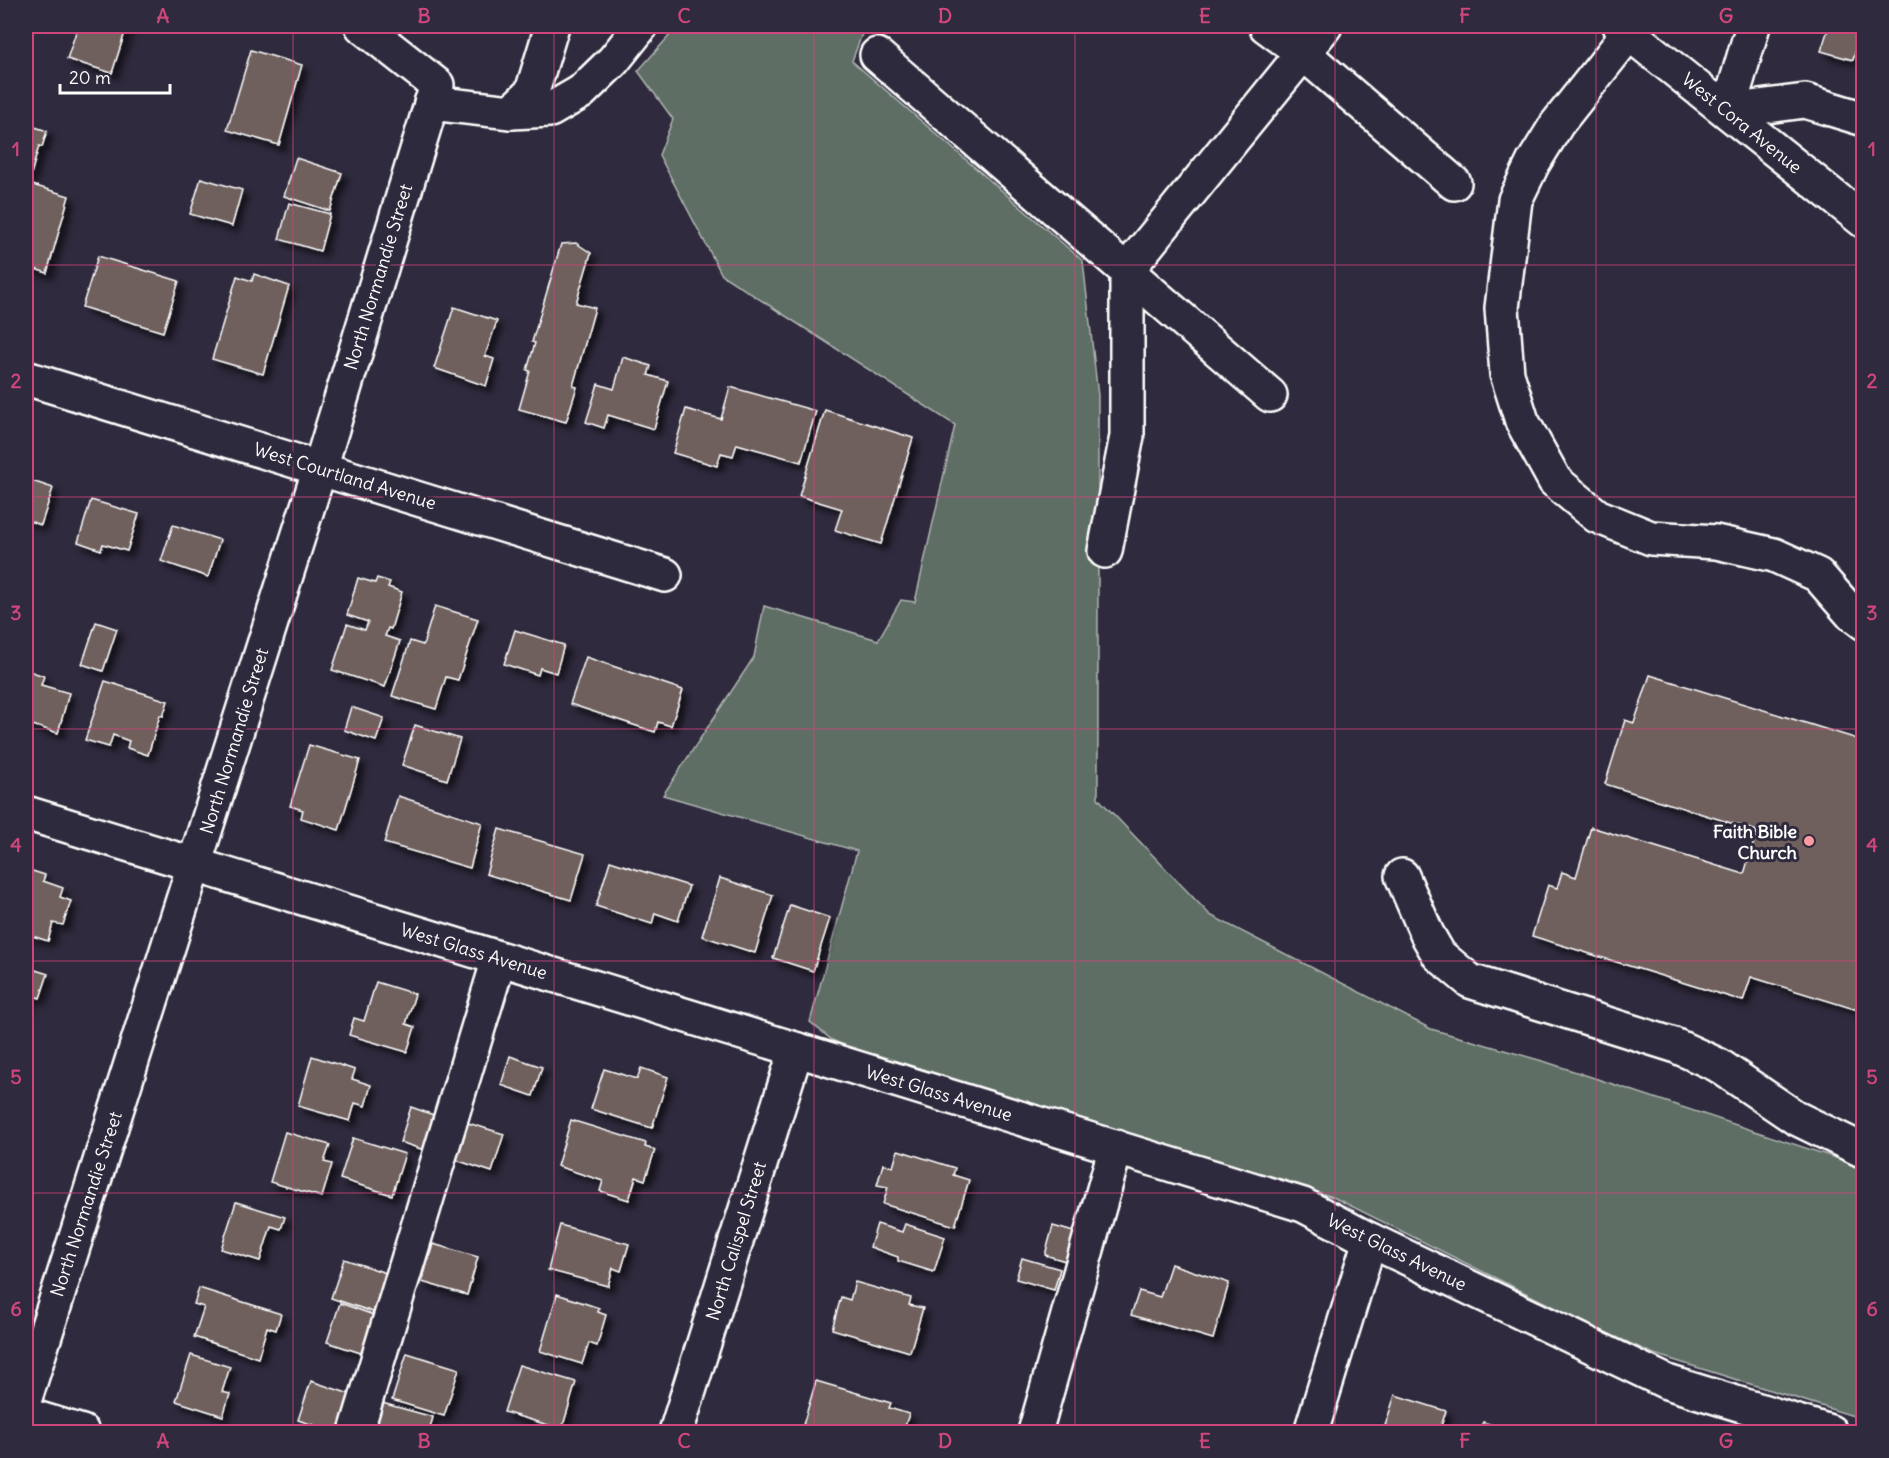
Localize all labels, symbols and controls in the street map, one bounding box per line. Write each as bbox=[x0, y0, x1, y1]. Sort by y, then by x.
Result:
text: A bbox=[157, 3, 170, 28]
text: B bbox=[417, 3, 431, 28]
text: C bbox=[677, 3, 691, 28]
text: D bbox=[938, 3, 952, 28]
text: E bbox=[1199, 3, 1211, 28]
text: F bbox=[1459, 3, 1471, 28]
text: G bbox=[1719, 3, 1733, 28]
scale bar bbox=[60, 57, 170, 95]
text: 20 m bbox=[69, 66, 111, 89]
street label: West Cora Avenue bbox=[1677, 68, 1807, 178]
text: 1 bbox=[12, 136, 20, 161]
text: 1 bbox=[1868, 136, 1876, 161]
street label: North Normandie Street bbox=[339, 181, 417, 373]
text: 2 bbox=[11, 368, 22, 393]
text: 2 bbox=[1867, 368, 1878, 393]
street label: West Courtland Avenue bbox=[251, 437, 439, 515]
text: 3 bbox=[10, 600, 22, 625]
text: 3 bbox=[1866, 600, 1878, 625]
street label: North Normandie Street bbox=[195, 645, 273, 837]
place label: Faith Bible Church bbox=[1713, 820, 1798, 864]
text: 4 bbox=[10, 832, 22, 857]
text: 4 bbox=[1866, 832, 1878, 857]
marker: Faith Bible Church bbox=[1802, 834, 1816, 848]
street label: West Glass Avenue bbox=[398, 918, 550, 984]
street label: West Glass Avenue bbox=[863, 1060, 1015, 1126]
text: 5 bbox=[10, 1064, 22, 1089]
text: 5 bbox=[1866, 1064, 1878, 1089]
street label: North Normandie Street bbox=[45, 1109, 127, 1299]
street label: North Calispel Street bbox=[701, 1159, 771, 1323]
street label: West Glass Avenue bbox=[1324, 1208, 1470, 1296]
text: 6 bbox=[10, 1296, 22, 1321]
text: 6 bbox=[1866, 1296, 1878, 1321]
text: A bbox=[157, 1428, 170, 1453]
text: B bbox=[417, 1428, 431, 1453]
text: C bbox=[677, 1428, 691, 1453]
text: D bbox=[938, 1428, 952, 1453]
text: E bbox=[1199, 1428, 1211, 1453]
text: F bbox=[1459, 1428, 1471, 1453]
text: G bbox=[1719, 1428, 1733, 1453]

